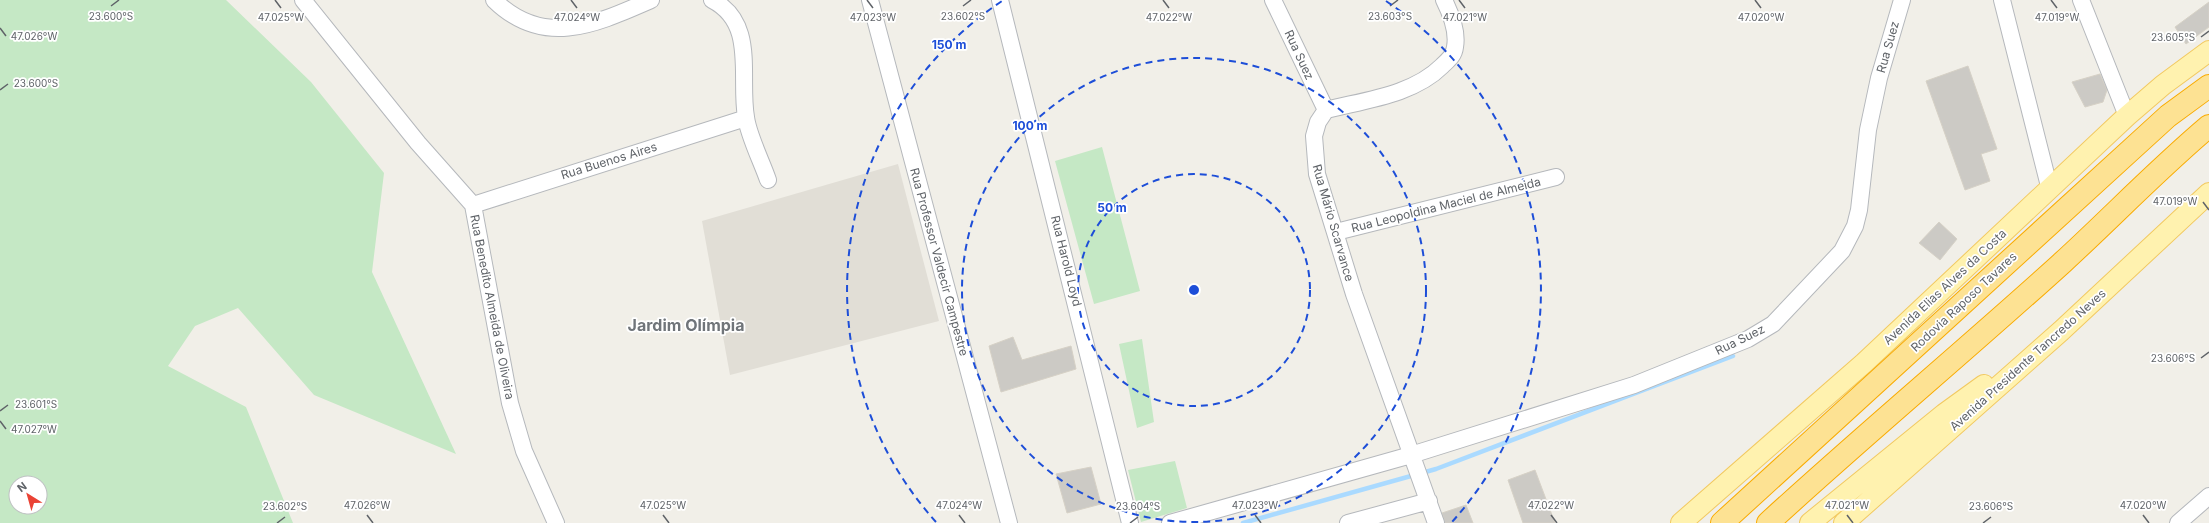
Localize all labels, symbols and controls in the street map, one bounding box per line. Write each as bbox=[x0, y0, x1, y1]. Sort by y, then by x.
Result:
text: 23.600°S bbox=[89, 10, 133, 22]
text: 23.602°S bbox=[941, 10, 985, 22]
text: 23.603°S bbox=[1368, 10, 1412, 22]
text: 47.025°W bbox=[258, 11, 304, 23]
text: 47.024°W bbox=[554, 11, 600, 23]
text: 47.023°W bbox=[850, 11, 896, 23]
text: 47.022°W bbox=[1146, 11, 1192, 23]
text: 47.021°W bbox=[1443, 11, 1487, 23]
text: 47.020°W bbox=[1738, 11, 1784, 23]
text: 47.019°W bbox=[2035, 11, 2079, 23]
street label: Rua Suez bbox=[1873, 19, 1902, 74]
street label: Rua Suez bbox=[1281, 28, 1317, 82]
text: 47.026°W bbox=[11, 30, 57, 42]
text: 23.605°S bbox=[2151, 31, 2195, 43]
text: 150 m bbox=[932, 37, 966, 52]
text: 23.600°S bbox=[14, 77, 58, 89]
text: 100 m bbox=[1012, 118, 1048, 133]
street label: Rua Buenos Aires bbox=[559, 139, 659, 182]
street label: Rua Mário Scarvance bbox=[1310, 163, 1357, 283]
street label: Rua Professor Valdecir Campestre bbox=[907, 166, 972, 358]
street label: Rua Leopoldina Maciel de Almeida bbox=[1350, 174, 1542, 235]
text: 47.019°W bbox=[2153, 195, 2197, 207]
text: 50 m bbox=[1097, 200, 1127, 215]
street label: Rua Benedito Almeida de Oliveira bbox=[467, 213, 518, 401]
street label: Rua Harold Loyd bbox=[1048, 214, 1085, 308]
street label: Avenida Elias Alves da Costa bbox=[1880, 226, 2009, 348]
street label: Rodovia Raposo Tavares bbox=[1908, 249, 2020, 355]
centre of rings bbox=[1187, 283, 1201, 297]
street label: Avenida Presidente Tancredo Neves bbox=[1947, 286, 2109, 434]
district label: Jardim Olímpia bbox=[628, 315, 744, 335]
street label: Rua Suez bbox=[1713, 321, 1767, 358]
text: 23.606°S bbox=[2151, 352, 2195, 364]
text: 23.601°S bbox=[15, 398, 57, 410]
text: 47.027°W bbox=[11, 423, 57, 435]
north arrow bbox=[8, 475, 48, 515]
text: N bbox=[14, 479, 30, 495]
text: 47.026°W bbox=[344, 499, 390, 511]
text: 47.025°W bbox=[640, 499, 686, 511]
text: 47.024°W bbox=[936, 499, 982, 511]
text: 47.023°W bbox=[1232, 499, 1278, 511]
text: 47.022°W bbox=[1528, 499, 1574, 511]
text: 47.021°W bbox=[1825, 499, 1869, 511]
text: 47.020°W bbox=[2120, 499, 2166, 511]
text: 23.602°S bbox=[263, 500, 307, 512]
text: 23.604°S bbox=[1116, 500, 1160, 512]
text: 23.606°S bbox=[1969, 500, 2013, 512]

